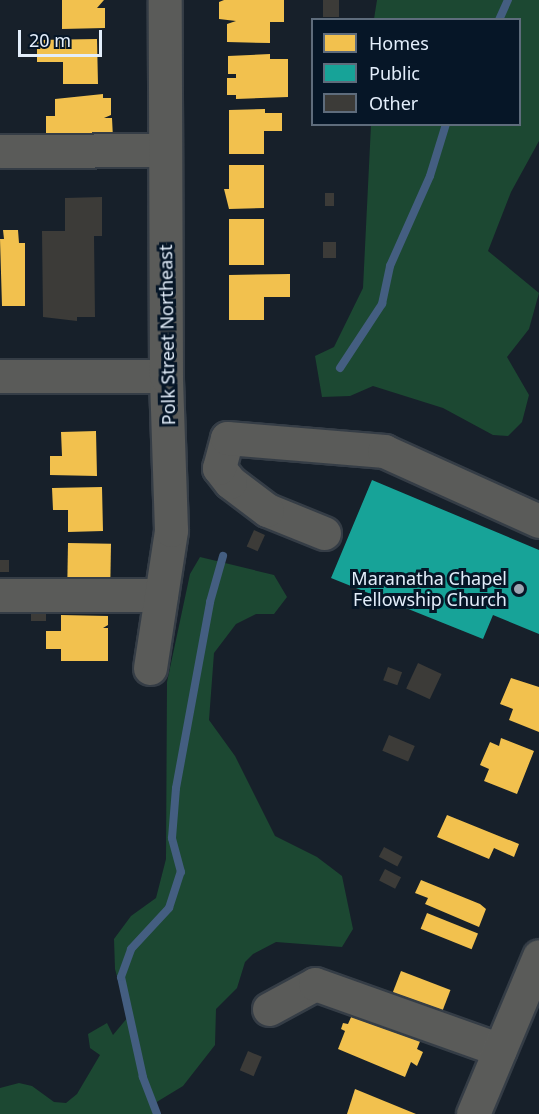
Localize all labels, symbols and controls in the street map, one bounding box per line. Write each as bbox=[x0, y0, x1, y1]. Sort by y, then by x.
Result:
scale bar bbox=[21, 18, 105, 56]
legend bbox=[311, 18, 521, 126]
text: 20 m bbox=[29, 28, 71, 52]
text: Homes bbox=[369, 31, 429, 55]
text: Public bbox=[369, 61, 420, 85]
text: Other bbox=[369, 91, 418, 115]
street label: Polk Street Northeast bbox=[155, 245, 179, 425]
place label: Maranatha Chapel Fellowship Church bbox=[351, 568, 507, 610]
marker: Maranatha Chapel Fellowship Church bbox=[512, 582, 526, 596]

